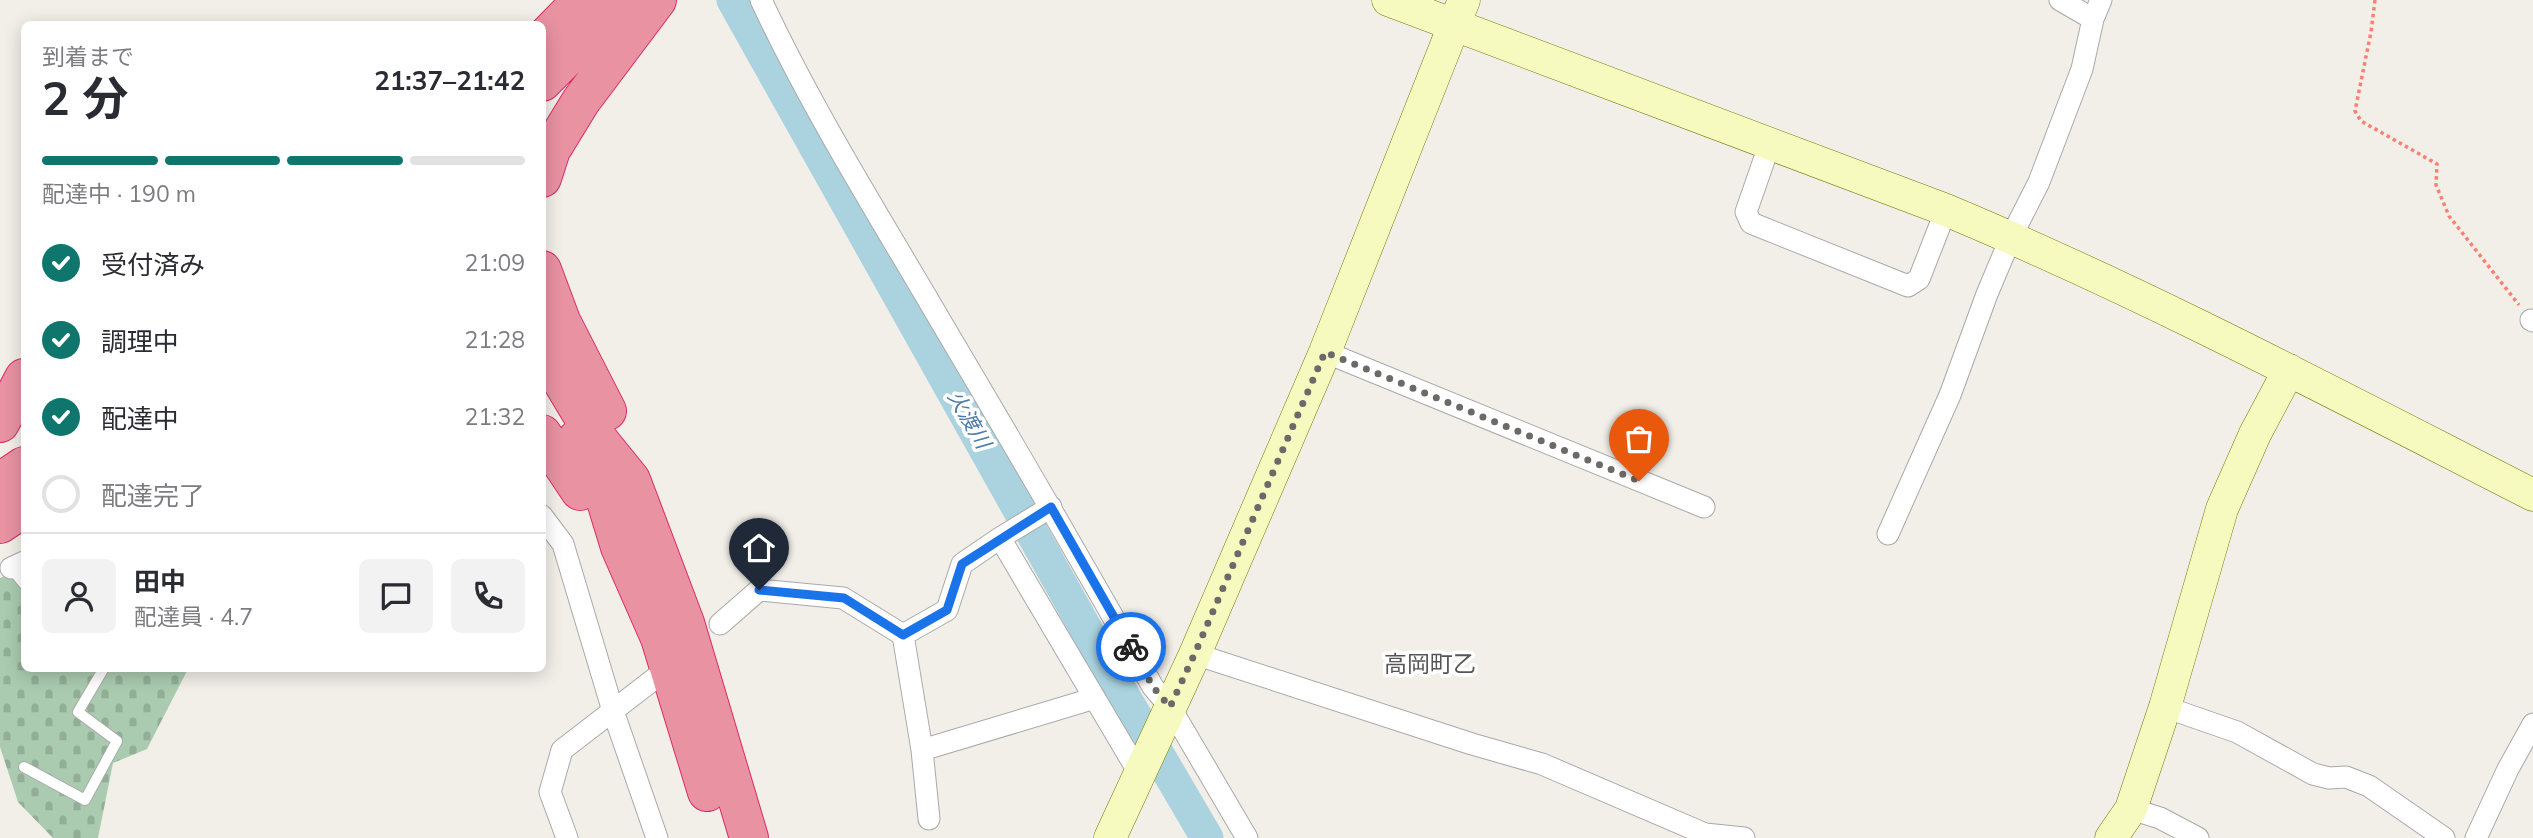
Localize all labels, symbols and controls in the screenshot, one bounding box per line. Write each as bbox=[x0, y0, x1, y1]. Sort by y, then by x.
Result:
text: 到着まで bbox=[42, 42, 134, 71]
text: 21:37–21:42 bbox=[374, 64, 525, 97]
text: 2 分 bbox=[42, 69, 128, 127]
text: 配達中 · 190 m bbox=[42, 179, 196, 208]
icon: check bbox=[42, 244, 80, 282]
text: 受付済み bbox=[101, 248, 205, 281]
text: 21:09 bbox=[465, 248, 525, 277]
icon: check bbox=[42, 321, 80, 359]
text: 調理中 bbox=[101, 325, 179, 358]
text: 21:28 bbox=[465, 325, 525, 354]
water label: 火渡川 bbox=[943, 385, 998, 455]
icon: check bbox=[42, 398, 80, 436]
text: 配達中 bbox=[101, 402, 179, 435]
text: 21:32 bbox=[465, 402, 525, 431]
pin bbox=[1609, 409, 1669, 481]
icon: bag bbox=[1620, 420, 1658, 458]
text: 配達完了 bbox=[101, 479, 205, 512]
pin bbox=[729, 518, 789, 590]
icon: home bbox=[740, 529, 778, 567]
button: person bbox=[42, 559, 116, 633]
button: chat bbox=[359, 559, 433, 633]
button: phone bbox=[451, 559, 525, 633]
text: 田中 bbox=[134, 565, 186, 598]
text: 配達員 · 4.7 bbox=[134, 602, 253, 631]
courier bbox=[1096, 612, 1166, 682]
icon: bike bbox=[1112, 628, 1150, 666]
district label: 高岡町乙 bbox=[1384, 649, 1476, 678]

